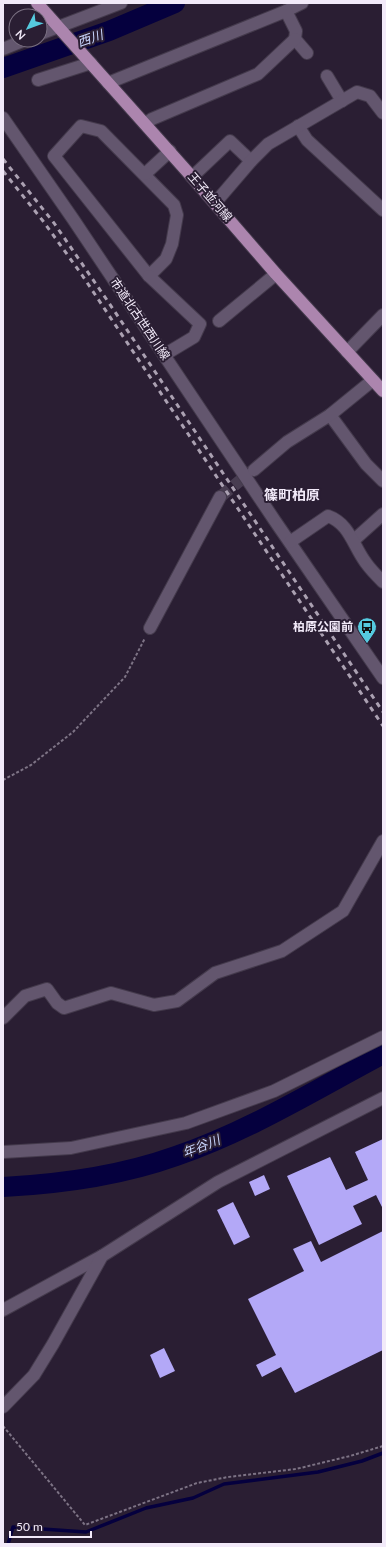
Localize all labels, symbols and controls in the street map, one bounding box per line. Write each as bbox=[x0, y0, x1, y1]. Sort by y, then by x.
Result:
north arrow bbox=[8, 8, 48, 48]
water label: 西川 bbox=[75, 26, 107, 50]
text: N bbox=[13, 28, 28, 43]
street label: 王子並河線 bbox=[185, 169, 236, 224]
street label: 市道北古世西川線 bbox=[107, 275, 173, 363]
district label: 篠町柏原 bbox=[264, 486, 320, 503]
bus stop icon: 柏原公園前 bbox=[356, 616, 378, 644]
place label: 柏原公園前 bbox=[293, 619, 353, 634]
water label: 年谷川 bbox=[180, 1131, 224, 1161]
scale bar bbox=[10, 1513, 91, 1539]
text: 50 m bbox=[16, 1519, 43, 1534]

